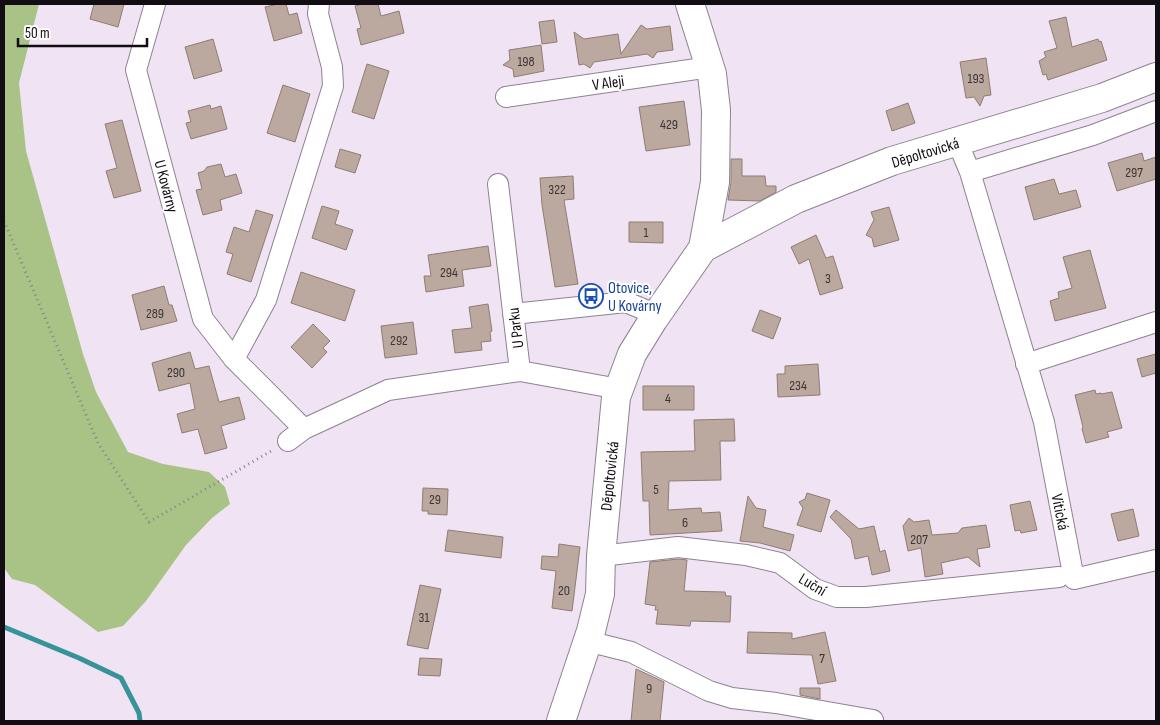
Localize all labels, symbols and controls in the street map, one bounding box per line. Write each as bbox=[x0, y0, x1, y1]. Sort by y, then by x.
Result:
scale bar bbox=[18, 15, 146, 47]
text: 50 m bbox=[25, 24, 50, 43]
house number: 198 bbox=[517, 53, 535, 70]
house number: 193 bbox=[968, 70, 985, 87]
street label: V Aleji bbox=[591, 72, 625, 95]
house number: 429 bbox=[660, 116, 678, 133]
street label: Děpoltovická bbox=[889, 134, 962, 173]
street label: U Kovárny bbox=[149, 158, 182, 215]
house number: 297 bbox=[1125, 164, 1143, 181]
house number: 322 bbox=[548, 181, 566, 198]
house number: 1 bbox=[644, 224, 649, 241]
house number: 294 bbox=[440, 264, 458, 281]
house number: 3 bbox=[825, 270, 831, 287]
place label: Otovice, U Kovárny bbox=[608, 279, 662, 316]
bus stop icon: Otovice, U Kovárny bbox=[578, 283, 604, 309]
house number: 289 bbox=[146, 305, 164, 322]
street label: U Parku bbox=[505, 307, 528, 349]
house number: 292 bbox=[390, 332, 408, 349]
house number: 290 bbox=[167, 364, 185, 381]
house number: 234 bbox=[789, 377, 807, 394]
house number: 4 bbox=[665, 390, 671, 407]
street label: Děpoltovická bbox=[597, 441, 624, 512]
house number: 5 bbox=[653, 481, 659, 498]
house number: 29 bbox=[429, 491, 441, 508]
street label: Vitická bbox=[1047, 492, 1072, 532]
house number: 6 bbox=[682, 514, 688, 531]
house number: 207 bbox=[910, 531, 928, 548]
street label: Luční bbox=[795, 570, 829, 601]
house number: 20 bbox=[558, 582, 570, 599]
house number: 31 bbox=[419, 609, 429, 626]
house number: 7 bbox=[819, 650, 825, 667]
house number: 9 bbox=[646, 680, 652, 697]

